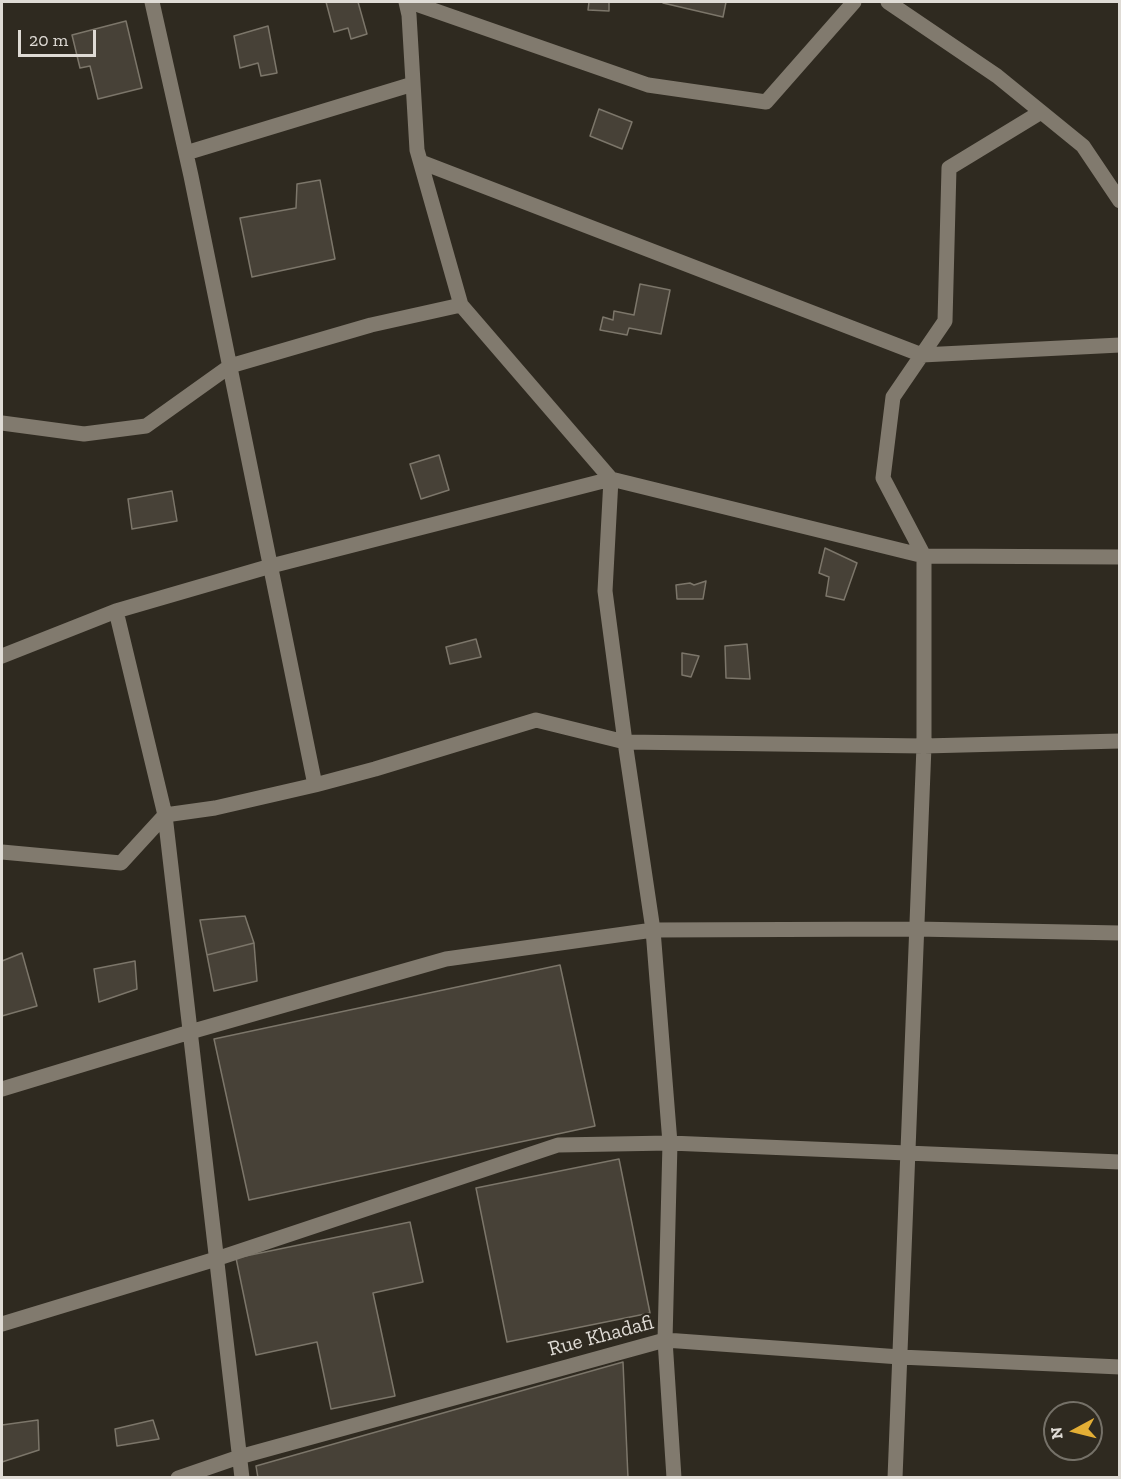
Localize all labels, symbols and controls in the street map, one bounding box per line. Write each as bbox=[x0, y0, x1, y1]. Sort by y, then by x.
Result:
scale bar bbox=[21, 18, 99, 56]
text: 20 m bbox=[29, 29, 68, 51]
street label: Rue Khadafi bbox=[545, 1310, 657, 1362]
north arrow bbox=[1043, 1401, 1103, 1461]
text: N bbox=[1046, 1426, 1067, 1440]

